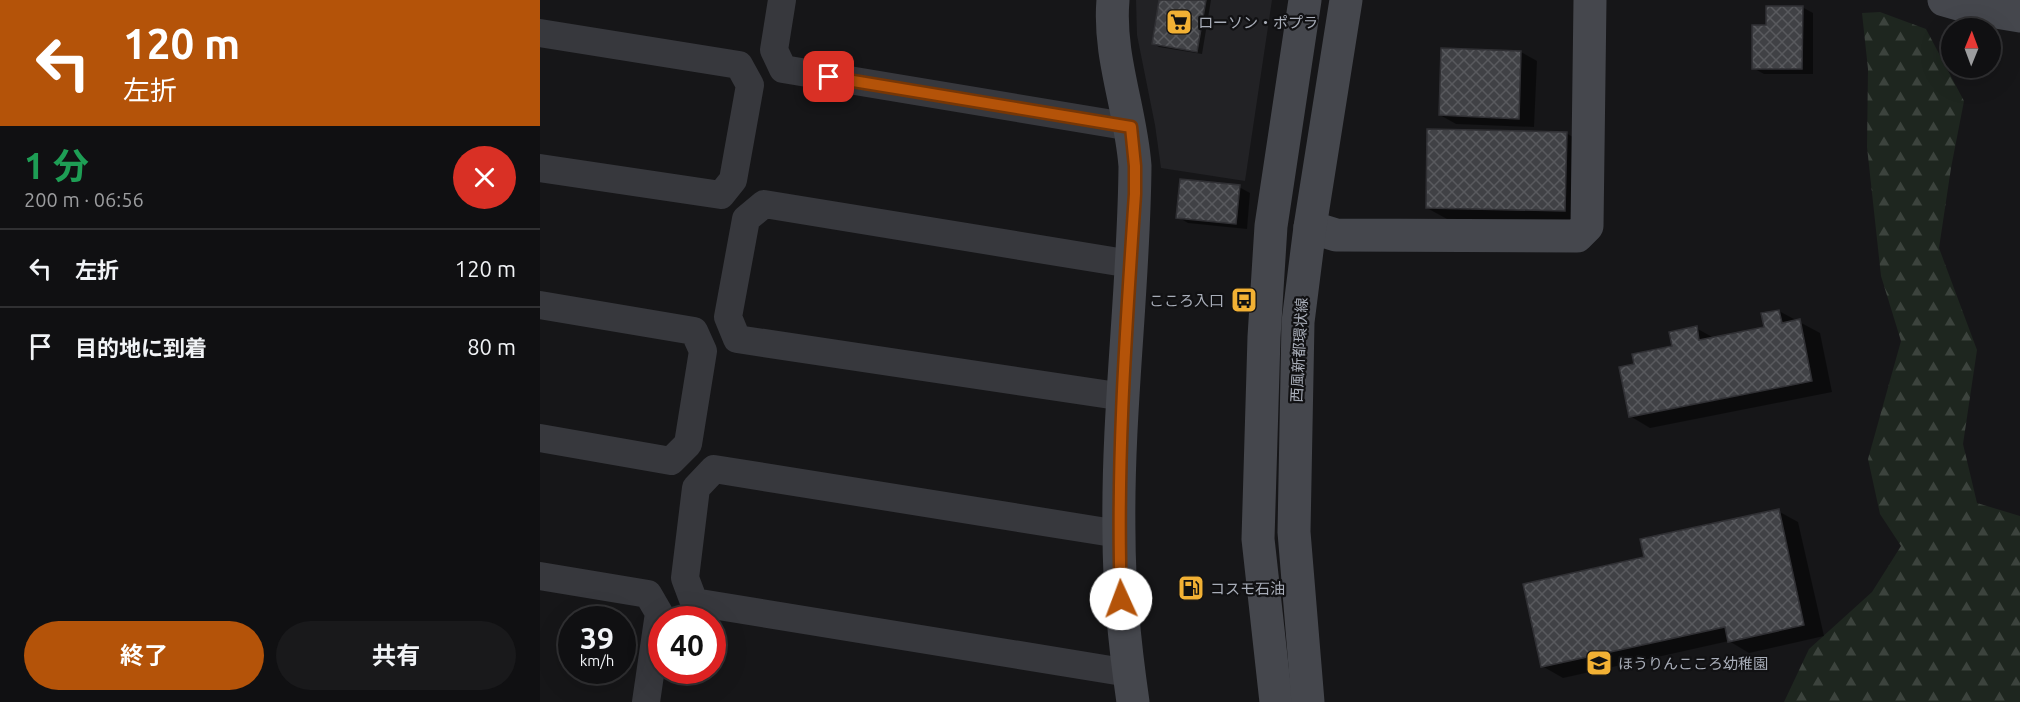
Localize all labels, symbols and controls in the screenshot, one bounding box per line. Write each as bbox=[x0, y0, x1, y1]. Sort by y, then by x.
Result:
supermarket icon: ローソン・ポプラ bbox=[1164, 7, 1194, 37]
place label: ローソン・ポプラ bbox=[1198, 14, 1318, 31]
north arrow bbox=[1941, 18, 2001, 78]
map controls bbox=[1941, 18, 2001, 78]
text: 120 m bbox=[123, 20, 240, 67]
icon: left bbox=[24, 24, 102, 102]
pin bbox=[803, 51, 854, 102]
icon: arrive bbox=[812, 60, 845, 93]
text: 左折 bbox=[123, 75, 177, 105]
text: 1 分 bbox=[24, 145, 89, 186]
button: close bbox=[453, 146, 516, 209]
text: 200 m · 06:56 bbox=[24, 188, 144, 211]
icon: left bbox=[24, 252, 57, 285]
text: 120 m bbox=[455, 256, 516, 281]
text: 左折 bbox=[75, 257, 119, 282]
bus stop icon: こころ入口 bbox=[1229, 285, 1259, 315]
place label: こころ入口 bbox=[1149, 292, 1224, 309]
street label: 西風新都環状線 bbox=[1288, 297, 1310, 403]
icon: arrive bbox=[24, 330, 57, 363]
text: 80 m bbox=[467, 334, 516, 359]
text: 目的地に到着 bbox=[75, 335, 207, 360]
position arrow bbox=[1089, 567, 1153, 631]
fuel station icon: コスモ石油 bbox=[1176, 573, 1206, 603]
place label: コスモ石油 bbox=[1210, 580, 1285, 597]
speed limit sign: 40 bbox=[648, 606, 726, 684]
button: 終了 bbox=[24, 621, 264, 690]
button: 共有 bbox=[276, 621, 516, 690]
text: 39 bbox=[580, 621, 614, 655]
school or university icon: ほうりんこころ幼稚園 bbox=[1584, 648, 1614, 678]
text: km/h bbox=[580, 652, 614, 669]
place label: ほうりんこころ幼稚園 bbox=[1618, 655, 1768, 672]

